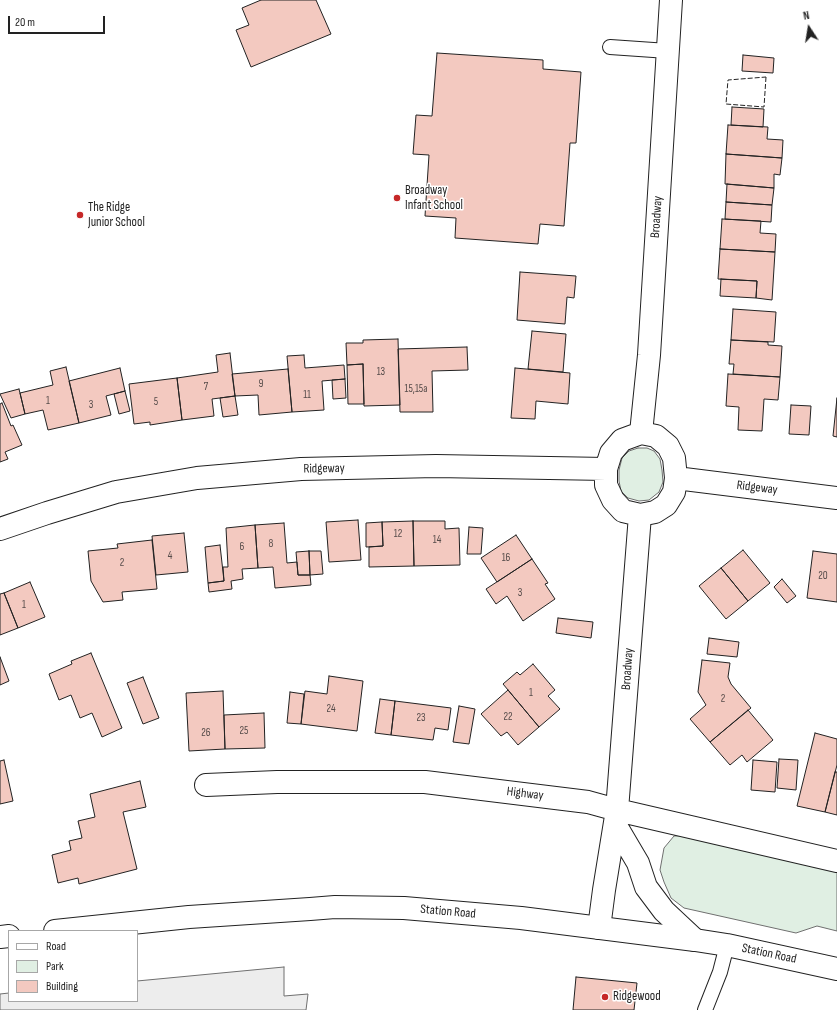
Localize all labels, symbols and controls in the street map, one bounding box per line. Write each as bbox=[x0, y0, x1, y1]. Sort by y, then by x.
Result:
scale bar bbox=[10, 8, 107, 34]
north arrow bbox=[789, 8, 829, 48]
text: N bbox=[802, 9, 811, 23]
text: 20 m bbox=[15, 15, 35, 30]
place label: Broadway Infant School bbox=[405, 183, 463, 214]
marker: Broadway Infant School bbox=[392, 193, 402, 203]
street label: Broadway bbox=[648, 195, 666, 239]
place label: The Ridge Junior School bbox=[88, 200, 145, 231]
marker: The Ridge Junior School bbox=[75, 210, 85, 220]
house number: 13 bbox=[377, 365, 385, 379]
house number: 9 bbox=[259, 377, 263, 391]
house number: 7 bbox=[204, 380, 208, 394]
house number: 15,15a bbox=[405, 382, 427, 396]
house number: 11 bbox=[303, 388, 311, 402]
house number: 1 bbox=[46, 394, 50, 408]
house number: 5 bbox=[154, 395, 158, 409]
house number: 3 bbox=[89, 398, 93, 412]
street label: Ridgeway bbox=[303, 461, 345, 477]
street label: Ridgeway bbox=[736, 478, 778, 498]
house number: 12 bbox=[394, 527, 402, 541]
house number: 14 bbox=[433, 533, 441, 547]
house number: 8 bbox=[269, 537, 273, 551]
house number: 6 bbox=[240, 540, 244, 554]
house number: 4 bbox=[168, 549, 172, 563]
house number: 16 bbox=[502, 551, 510, 565]
house number: 2 bbox=[120, 556, 124, 570]
house number: 20 bbox=[818, 569, 828, 583]
house number: 3 bbox=[518, 586, 522, 600]
house number: 1 bbox=[22, 598, 26, 612]
street label: Broadway bbox=[619, 647, 637, 691]
house number: 1 bbox=[529, 686, 533, 700]
house number: 2 bbox=[721, 692, 725, 706]
house number: 24 bbox=[326, 702, 336, 716]
house number: 22 bbox=[503, 710, 513, 724]
house number: 23 bbox=[416, 711, 426, 725]
house number: 25 bbox=[240, 724, 248, 738]
house number: 26 bbox=[201, 726, 211, 740]
street label: Highway bbox=[506, 784, 544, 804]
street label: Station Road bbox=[420, 902, 476, 922]
legend bbox=[8, 930, 138, 1002]
text: Road bbox=[46, 939, 66, 954]
street label: Station Road bbox=[740, 941, 798, 967]
text: Park bbox=[46, 959, 64, 974]
text: Building bbox=[46, 979, 78, 994]
place label: Ridgewood bbox=[613, 989, 661, 1005]
marker: Ridgewood bbox=[600, 992, 610, 1002]

